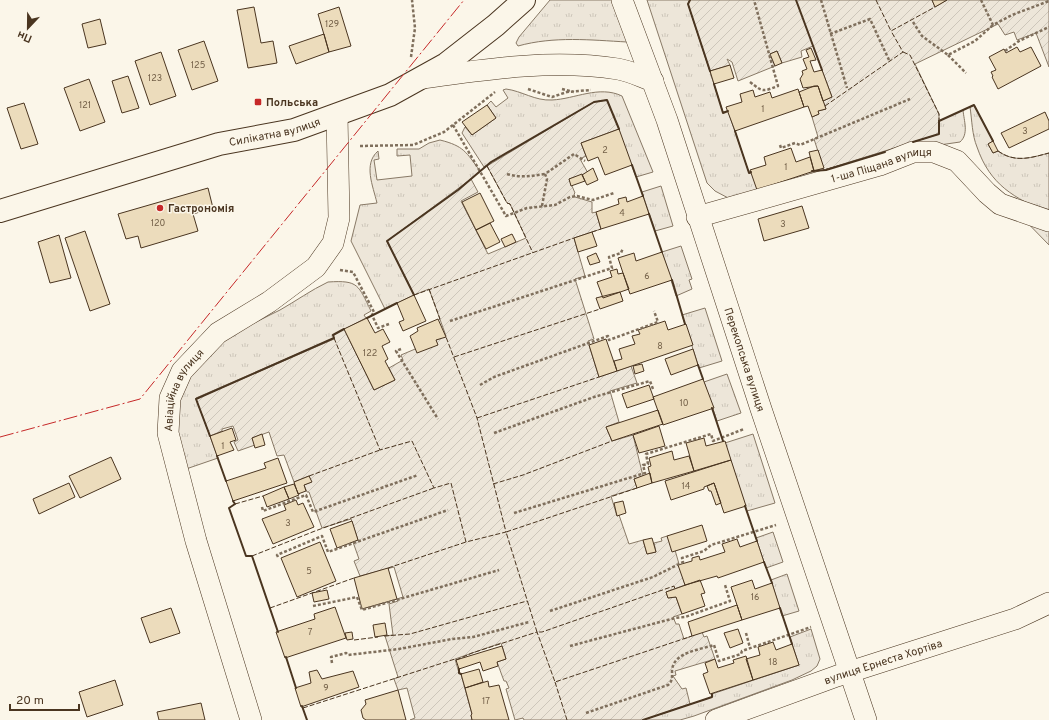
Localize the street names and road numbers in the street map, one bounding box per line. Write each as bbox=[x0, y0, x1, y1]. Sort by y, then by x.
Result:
street label: Силікатна вулиця bbox=[228, 115, 322, 150]
street label: 1-ша Піщана вулиця bbox=[830, 146, 932, 187]
street label: Перекопська вулиця bbox=[720, 306, 767, 414]
street label: Авіаційна вулиця bbox=[162, 346, 207, 432]
street label: вулиця Ернеста Хортіва bbox=[822, 637, 944, 688]

